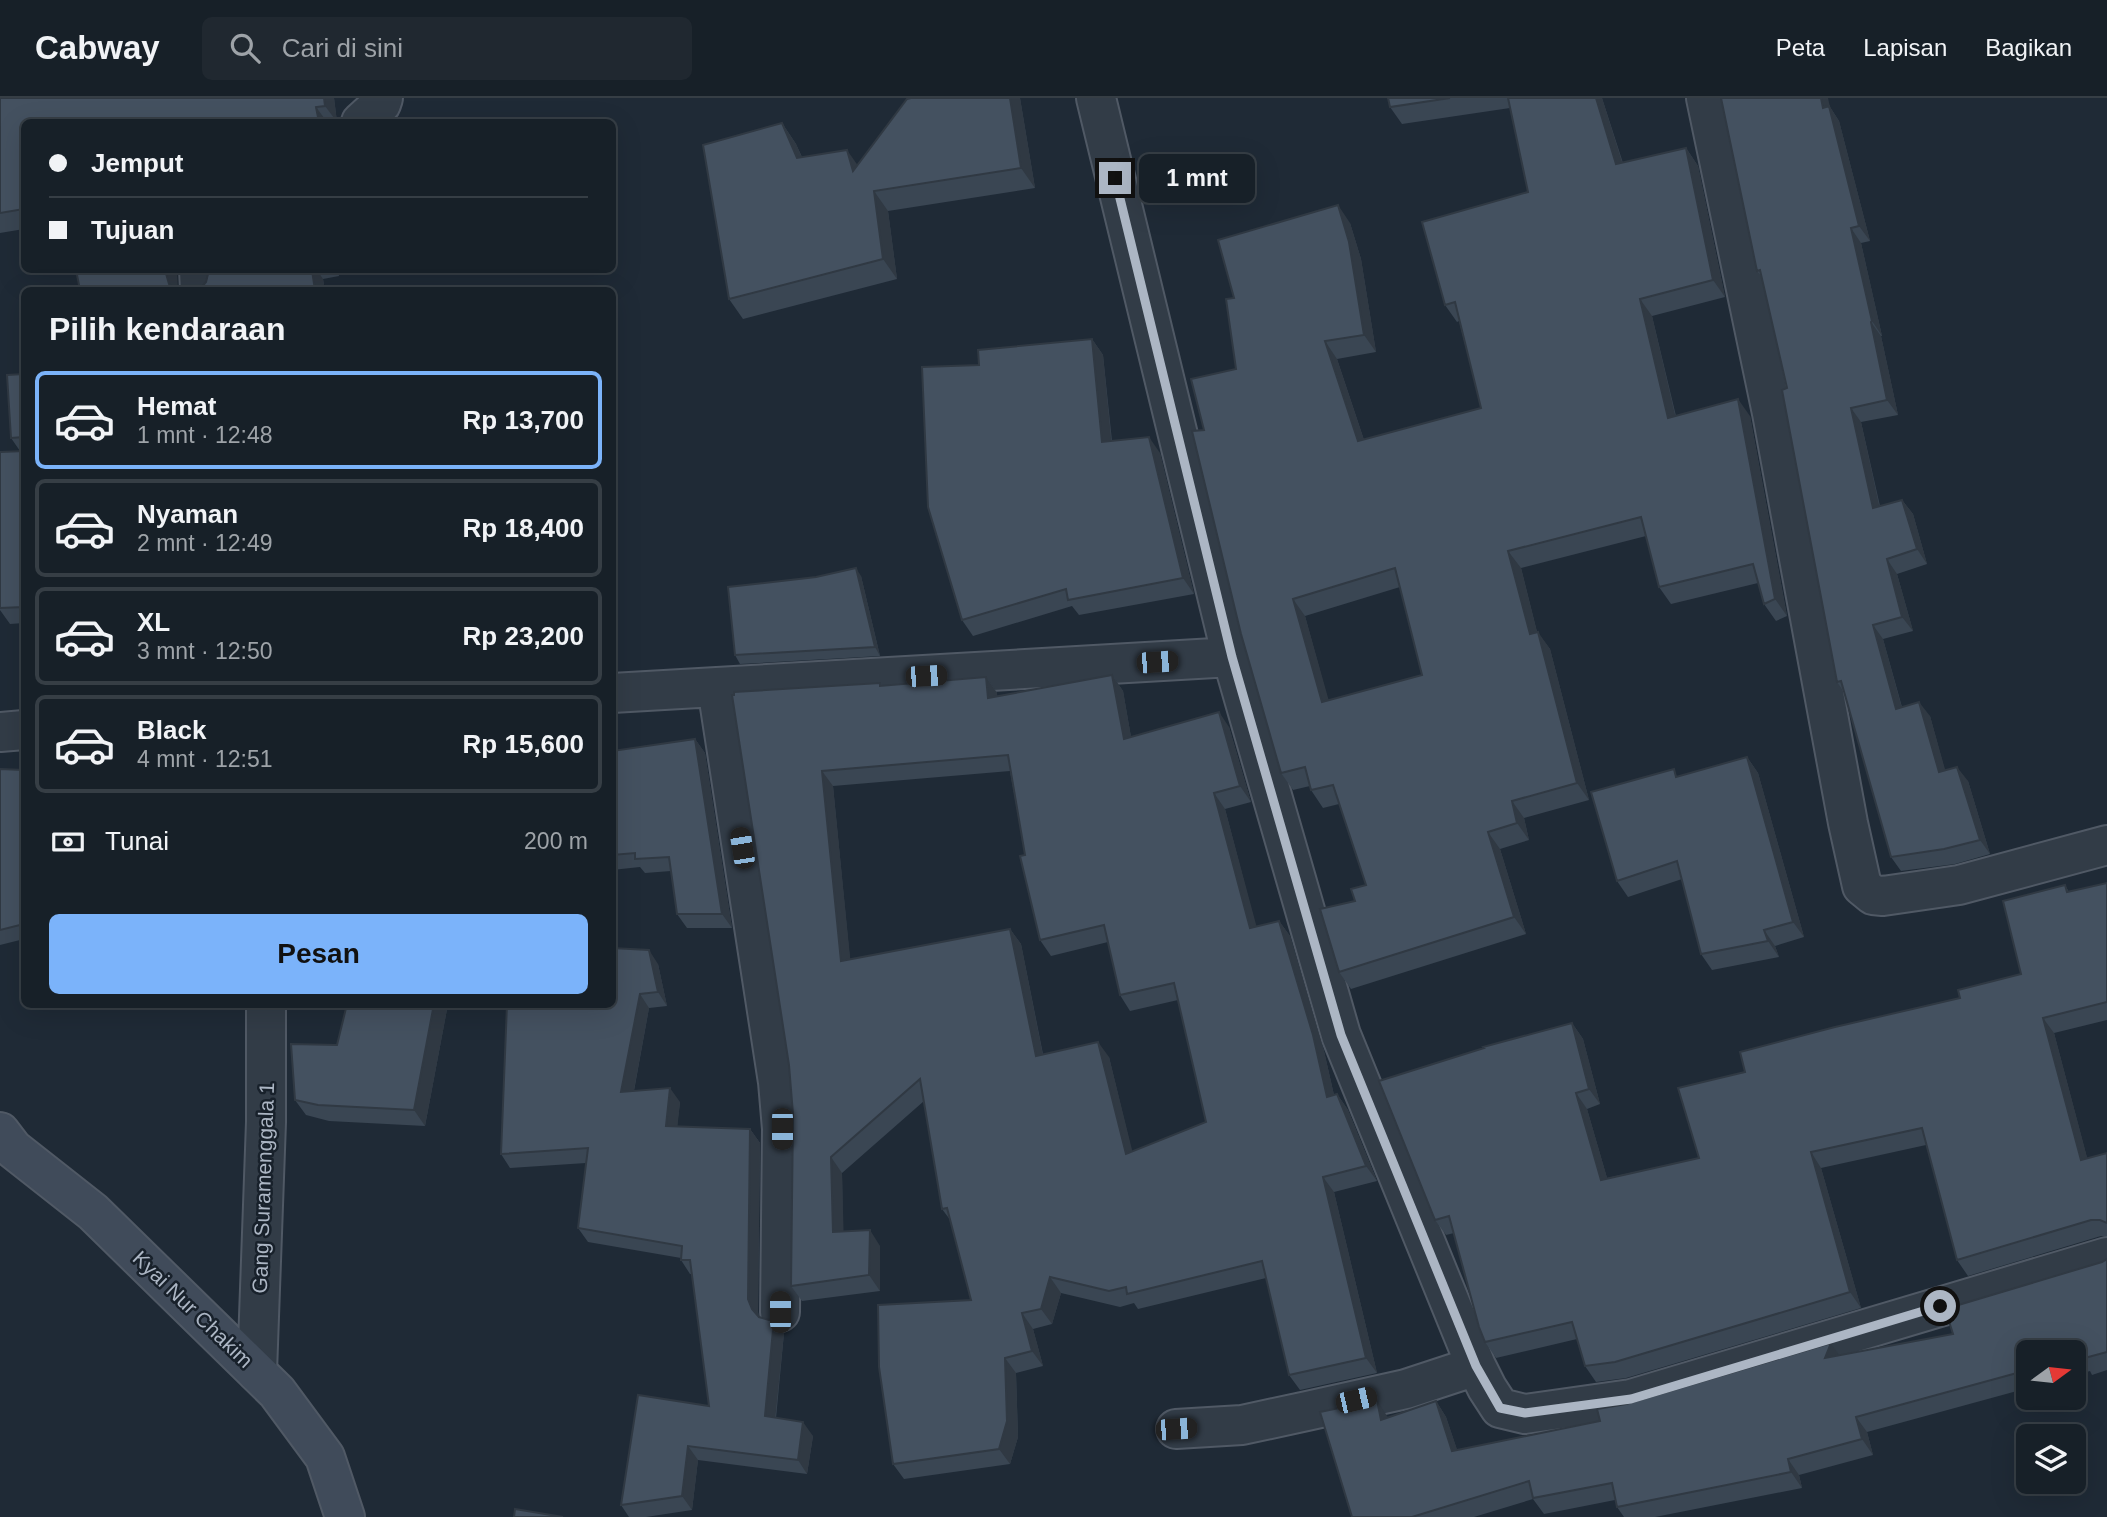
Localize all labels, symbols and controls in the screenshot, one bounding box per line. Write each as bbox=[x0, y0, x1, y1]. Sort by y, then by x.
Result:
search box bbox=[202, 17, 692, 80]
text: Cabway bbox=[35, 29, 160, 66]
icon: search bbox=[226, 29, 264, 67]
text: Cari di sini bbox=[282, 33, 403, 63]
text: Peta bbox=[1776, 34, 1825, 61]
text: Lapisan bbox=[1863, 34, 1947, 61]
text: Bagikan bbox=[1985, 34, 2072, 61]
text: Jemput bbox=[91, 148, 183, 178]
callout: 1 mnt bbox=[1140, 154, 1255, 202]
route end bbox=[1099, 162, 1131, 194]
text: 1 mnt bbox=[1166, 165, 1228, 191]
text: Tujuan bbox=[91, 215, 174, 245]
text: Pilih kendaraan bbox=[49, 311, 286, 347]
icon: car bbox=[53, 389, 116, 452]
text: Hemat bbox=[137, 391, 216, 421]
text: Rp 13,700 bbox=[463, 405, 584, 435]
text: 1 mnt · 12:48 bbox=[137, 422, 273, 448]
icon: car bbox=[53, 497, 116, 560]
text: Nyaman bbox=[137, 499, 238, 529]
text: Rp 18,400 bbox=[463, 513, 584, 543]
text: 2 mnt · 12:49 bbox=[137, 530, 273, 556]
icon: car bbox=[53, 605, 116, 668]
text: XL bbox=[137, 607, 170, 637]
text: Rp 23,200 bbox=[463, 621, 584, 651]
text: 3 mnt · 12:50 bbox=[137, 638, 273, 664]
car bbox=[1136, 650, 1179, 674]
car bbox=[905, 664, 948, 688]
icon: car bbox=[53, 713, 116, 776]
text: Black bbox=[137, 715, 206, 745]
text: Rp 15,600 bbox=[463, 729, 584, 759]
text: 4 mnt · 12:51 bbox=[137, 746, 273, 772]
icon: cash bbox=[49, 823, 87, 861]
text: Tunai bbox=[105, 826, 169, 856]
car bbox=[729, 826, 756, 870]
text: 200 m bbox=[524, 828, 588, 854]
button: Pesan bbox=[49, 914, 588, 994]
street label: Gang Suramenggala 1 bbox=[248, 1082, 278, 1294]
car bbox=[772, 1108, 793, 1150]
street label: Kyai Nur Chakim bbox=[128, 1246, 258, 1372]
route start bbox=[1924, 1290, 1956, 1322]
car bbox=[770, 1291, 791, 1333]
north arrow bbox=[2016, 1340, 2086, 1410]
map controls bbox=[2016, 1340, 2086, 1494]
car bbox=[1334, 1385, 1379, 1415]
car bbox=[1155, 1417, 1198, 1441]
button: layers bbox=[2016, 1424, 2086, 1494]

